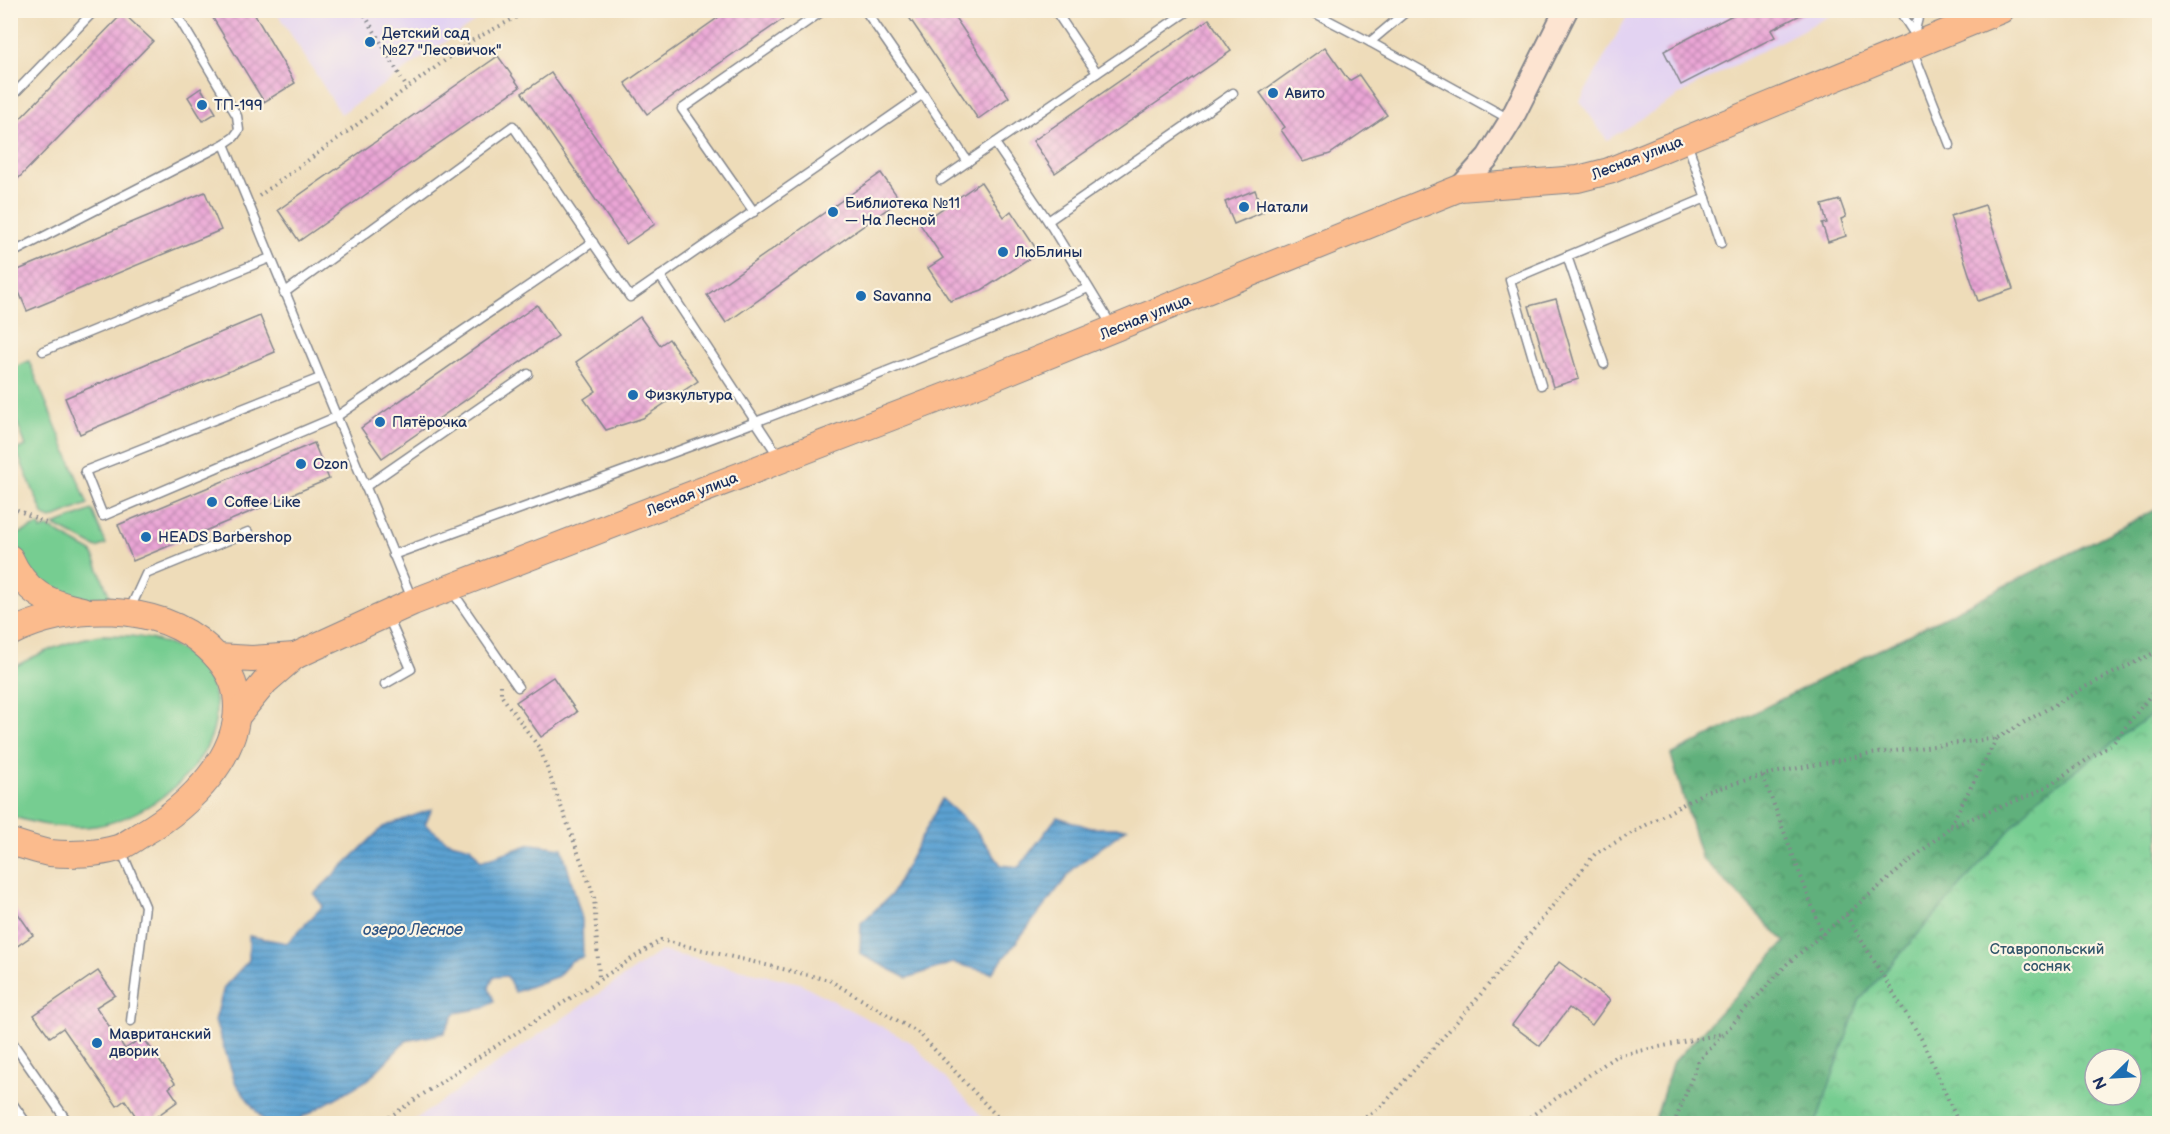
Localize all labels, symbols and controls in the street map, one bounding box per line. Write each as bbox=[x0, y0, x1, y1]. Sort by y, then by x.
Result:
place label: Детский сад №27 "Лесовичок" bbox=[382, 24, 502, 60]
marker: Детский сад №27 "Лесовичок" bbox=[363, 35, 377, 49]
place label: Авито bbox=[1284, 84, 1325, 103]
marker: Авито bbox=[1266, 86, 1280, 100]
place label: ТП-199 bbox=[214, 96, 263, 115]
marker: ТП-199 bbox=[195, 98, 209, 112]
street label: Лесная улица bbox=[1588, 132, 1686, 185]
place label: Библиотека №11 — На Лесной bbox=[845, 194, 960, 230]
place label: Натали bbox=[1256, 198, 1308, 217]
marker: Натали bbox=[1237, 200, 1251, 214]
marker: Библиотека №11 — На Лесной bbox=[826, 205, 840, 219]
place label: ЛюБлины bbox=[1014, 243, 1082, 262]
marker: ЛюБлины bbox=[996, 245, 1010, 259]
place label: Savanna bbox=[873, 287, 932, 306]
marker: Savanna bbox=[854, 289, 868, 303]
street label: Лесная улица bbox=[1096, 291, 1194, 345]
place label: Физкультура bbox=[645, 386, 733, 405]
marker: Физкультура bbox=[626, 388, 640, 402]
place label: Пятёрочка bbox=[392, 413, 467, 432]
marker: Пятёрочка bbox=[373, 415, 387, 429]
place label: Ozon bbox=[313, 455, 348, 474]
marker: Ozon bbox=[294, 457, 308, 471]
street label: Лесная улица bbox=[643, 468, 741, 521]
place label: Coffee Like bbox=[224, 493, 301, 512]
marker: Coffee Like bbox=[205, 495, 219, 509]
place label: HEADS Barbershop bbox=[158, 528, 292, 547]
marker: HEADS Barbershop bbox=[139, 530, 153, 544]
water label: озеро Лесное bbox=[363, 921, 463, 940]
park label: Ставропольский сосняк bbox=[1990, 940, 2104, 976]
place label: Мавританский дворик bbox=[109, 1025, 211, 1061]
marker: Мавританский дворик bbox=[90, 1036, 104, 1050]
north arrow bbox=[2083, 1047, 2143, 1107]
text: N bbox=[2090, 1073, 2112, 1092]

